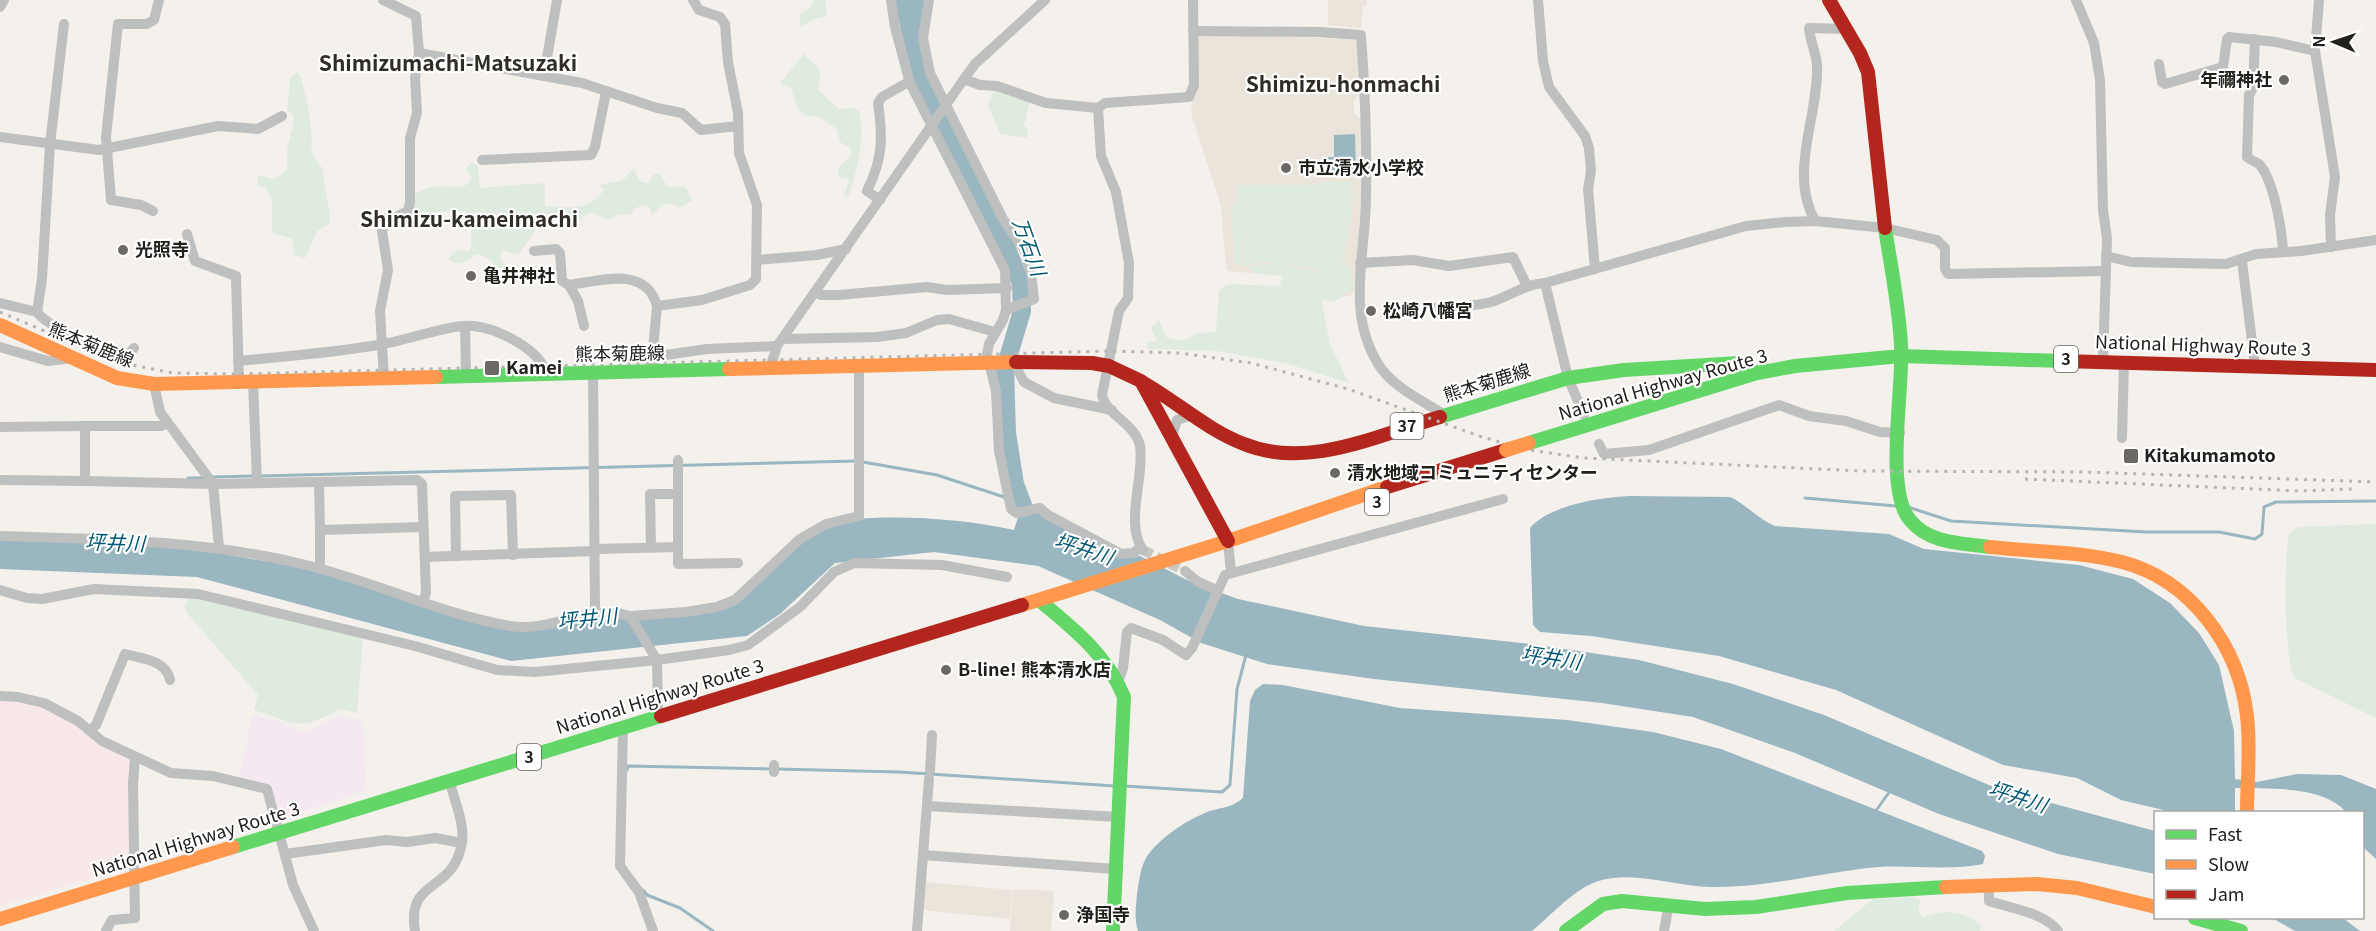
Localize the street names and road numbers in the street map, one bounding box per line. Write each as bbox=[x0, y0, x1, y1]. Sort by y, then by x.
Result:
street label: 熊本菊鹿線 bbox=[45, 314, 138, 372]
street label: National Highway Route 3 bbox=[2095, 327, 2311, 361]
street label: 熊本菊鹿線 bbox=[575, 338, 665, 366]
street label: National Highway Route 3 bbox=[1555, 341, 1770, 425]
road number: 3 bbox=[2054, 346, 2078, 372]
street label: 熊本菊鹿線 bbox=[1440, 355, 1533, 407]
road number: 37 bbox=[1390, 413, 1424, 439]
road number: 3 bbox=[1365, 489, 1389, 515]
street label: National Highway Route 3 bbox=[552, 651, 767, 739]
road number: 3 bbox=[517, 744, 541, 770]
street label: National Highway Route 3 bbox=[88, 794, 303, 882]

